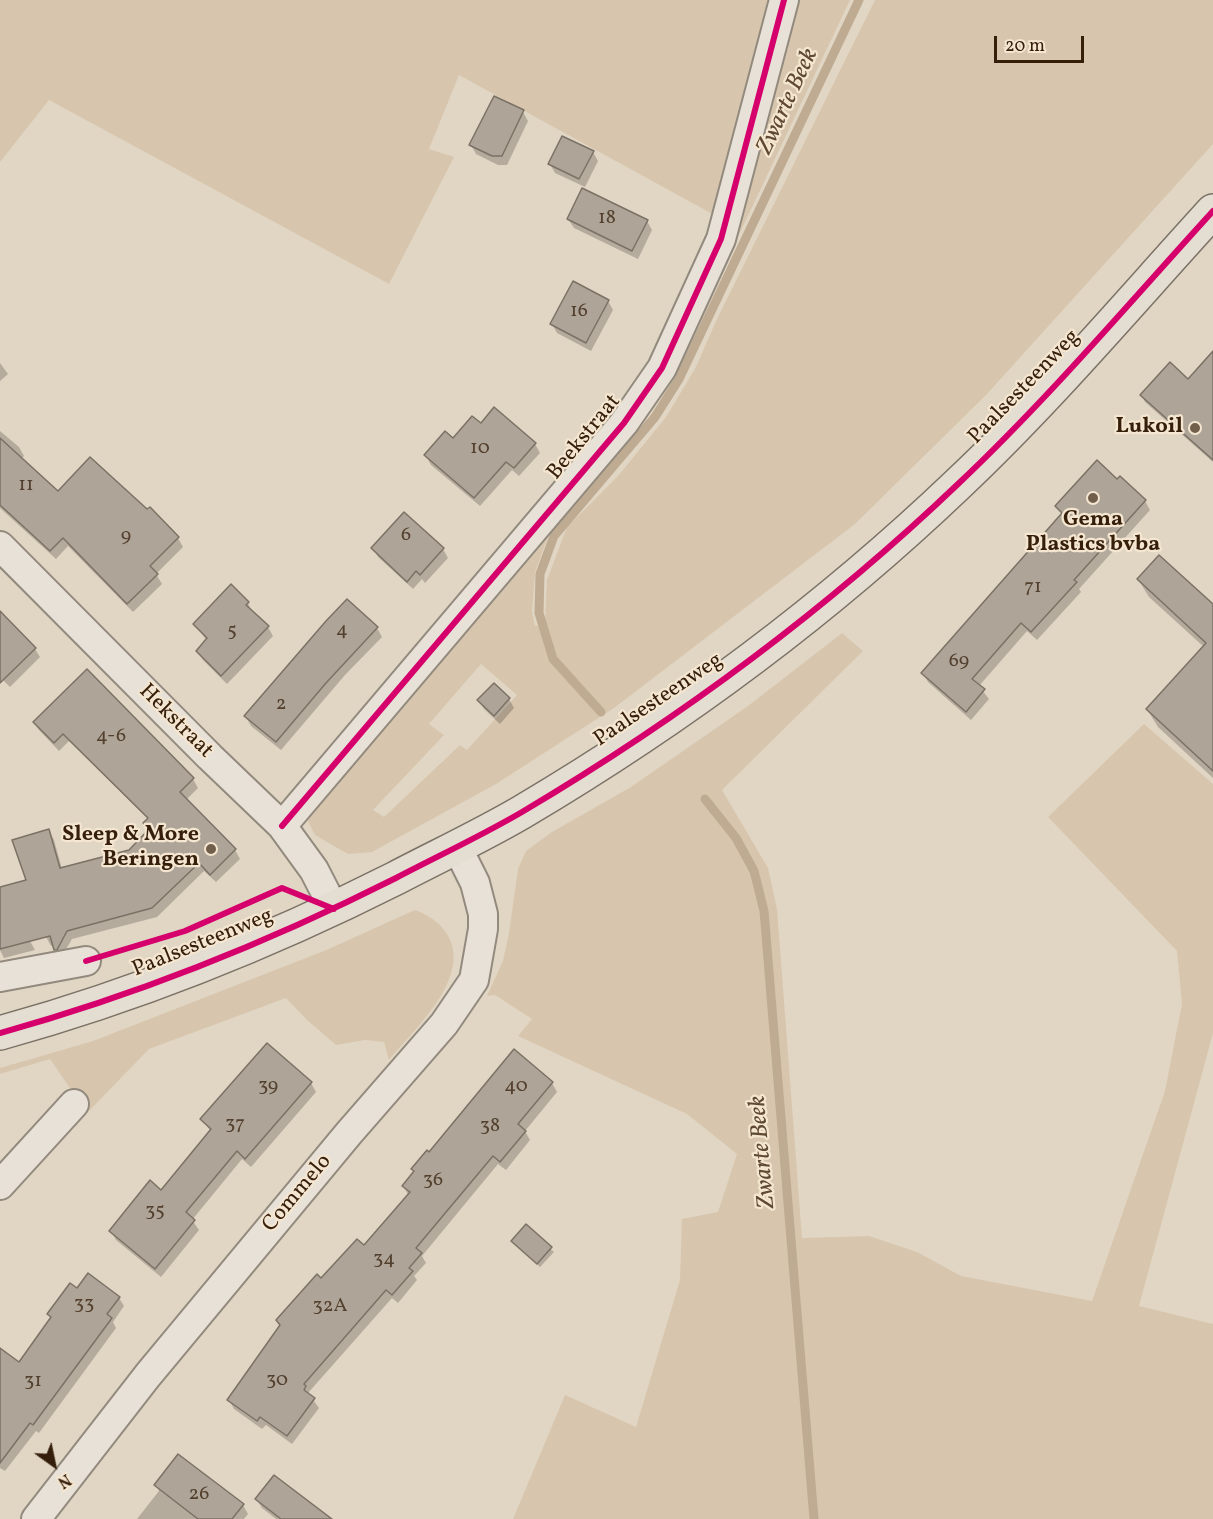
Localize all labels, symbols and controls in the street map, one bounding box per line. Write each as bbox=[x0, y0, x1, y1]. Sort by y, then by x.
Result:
scale bar bbox=[997, 24, 1087, 62]
text: 20 m bbox=[1005, 34, 1045, 59]
water label: Zwarte Beek bbox=[752, 45, 826, 159]
house number: 18 bbox=[598, 207, 616, 231]
house number: 16 bbox=[570, 300, 588, 324]
street label: Paalsesteenweg bbox=[964, 325, 1086, 451]
street label: Beekstraat bbox=[543, 390, 627, 486]
place label: Lukoil bbox=[1116, 415, 1183, 441]
marker: Lukoil bbox=[1188, 421, 1202, 435]
house number: 10 bbox=[470, 437, 490, 461]
house number: 11 bbox=[18, 474, 34, 498]
marker: Gema Plastics bvba bbox=[1086, 491, 1100, 505]
place label: Gema Plastics bvba bbox=[1026, 508, 1160, 560]
house number: 6 bbox=[401, 524, 411, 548]
house number: 9 bbox=[121, 525, 131, 549]
house number: 71 bbox=[1024, 576, 1042, 600]
house number: 4 bbox=[336, 619, 348, 643]
house number: 5 bbox=[227, 620, 237, 644]
street label: Paalsesteenweg bbox=[590, 648, 728, 754]
house number: 69 bbox=[949, 650, 969, 674]
street label: Hekstraat bbox=[132, 679, 218, 765]
house number: 2 bbox=[276, 693, 286, 717]
house number: 4-6 bbox=[96, 725, 126, 749]
place label: Sleep & More Beringen bbox=[62, 823, 199, 874]
marker: Sleep & More Beringen bbox=[204, 842, 218, 856]
street label: Paalsesteenweg bbox=[129, 904, 277, 984]
house number: 39 bbox=[258, 1075, 278, 1099]
house number: 40 bbox=[504, 1075, 528, 1099]
water label: Zwarte Beek bbox=[745, 1094, 783, 1210]
house number: 37 bbox=[225, 1113, 245, 1137]
house number: 38 bbox=[480, 1115, 500, 1139]
street label: Commelo bbox=[258, 1150, 338, 1238]
house number: 36 bbox=[423, 1169, 443, 1193]
house number: 35 bbox=[145, 1200, 165, 1224]
house number: 34 bbox=[373, 1248, 395, 1272]
house number: 33 bbox=[74, 1293, 94, 1317]
house number: 32A bbox=[312, 1295, 348, 1319]
house number: 30 bbox=[266, 1369, 288, 1393]
house number: 31 bbox=[24, 1370, 42, 1394]
north arrow bbox=[24, 1435, 84, 1495]
text: N bbox=[53, 1468, 75, 1492]
house number: 26 bbox=[189, 1483, 209, 1507]

